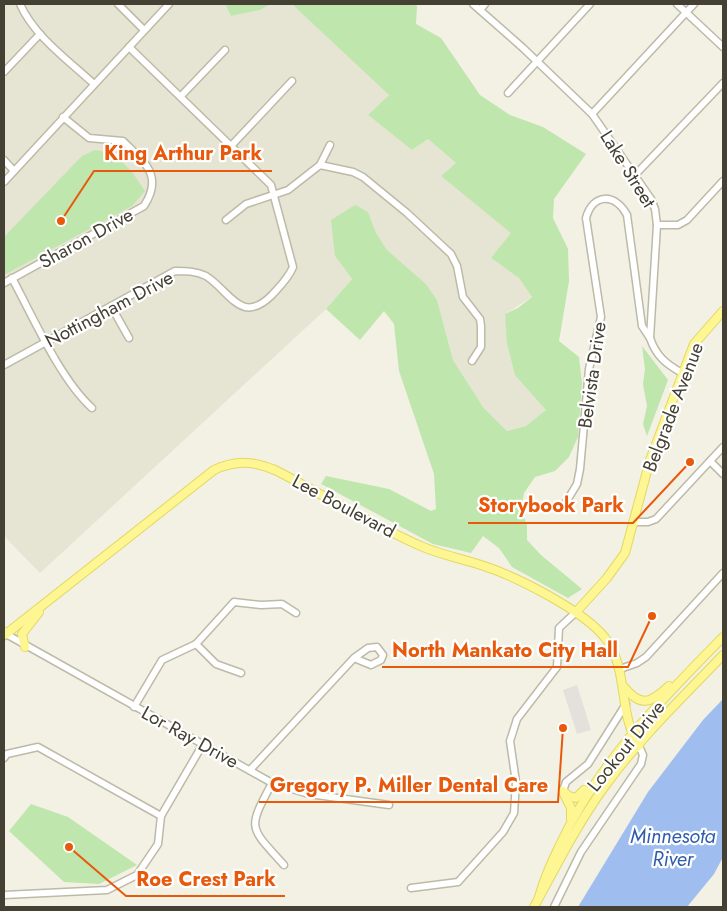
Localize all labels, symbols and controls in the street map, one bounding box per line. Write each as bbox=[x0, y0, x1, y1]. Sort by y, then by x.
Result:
street label: Lake Street bbox=[594, 125, 663, 213]
callout: King Arthur Park bbox=[94, 136, 272, 171]
text: King Arthur Park bbox=[104, 139, 262, 168]
street label: Sharon Drive bbox=[34, 201, 138, 275]
street label: Nottingham Drive bbox=[40, 264, 178, 354]
street label: Belvista Drive bbox=[571, 320, 613, 430]
street label: Belgrade Avenue bbox=[636, 338, 710, 476]
street label: Lee Boulevard bbox=[288, 467, 400, 545]
callout: Storybook Park bbox=[468, 488, 633, 523]
text: Storybook Park bbox=[478, 491, 624, 520]
callout: North Mankato City Hall bbox=[382, 632, 628, 667]
text: North Mankato City Hall bbox=[392, 636, 618, 665]
street label: Lookout Drive bbox=[581, 695, 671, 797]
street label: Lor Ray Drive bbox=[137, 699, 244, 775]
callout: Gregory P. Miller Dental Care bbox=[259, 767, 558, 802]
text: Gregory P. Miller Dental Care bbox=[270, 771, 548, 800]
water label: Minnesota River bbox=[630, 822, 716, 874]
callout: Roe Crest Park bbox=[126, 861, 285, 896]
text: Roe Crest Park bbox=[136, 865, 276, 894]

